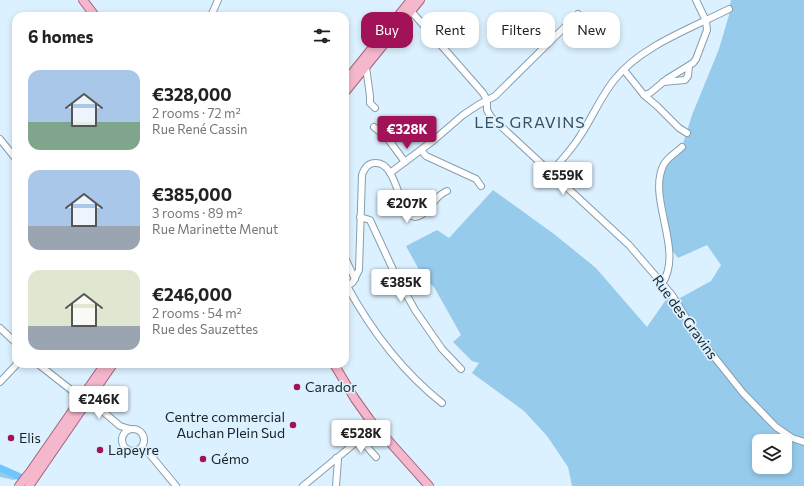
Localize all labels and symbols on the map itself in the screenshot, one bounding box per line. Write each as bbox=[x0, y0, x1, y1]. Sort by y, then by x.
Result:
district label: LES GRAVINS bbox=[474, 112, 586, 131]
pin: €328K bbox=[379, 116, 435, 150]
pin: €559K bbox=[535, 162, 591, 196]
pin: €207K bbox=[379, 190, 435, 224]
pin: €385K bbox=[373, 269, 429, 303]
street label: Rue des Gravins bbox=[649, 271, 722, 362]
place label: Carador bbox=[305, 378, 357, 395]
marker: Carador bbox=[292, 382, 302, 392]
pin: €246K bbox=[71, 386, 127, 420]
place label: Centre commercial Auchan Plein Sud bbox=[165, 408, 285, 441]
marker: Centre commercial Auchan Plein Sud bbox=[288, 420, 298, 430]
pin: €528K bbox=[333, 420, 389, 454]
place label: Elis bbox=[19, 429, 41, 446]
marker: Elis bbox=[6, 433, 16, 443]
place label: Lapeyre bbox=[108, 441, 159, 458]
marker: Lapeyre bbox=[95, 445, 105, 455]
place label: Gémo bbox=[211, 450, 249, 467]
marker: Gémo bbox=[198, 454, 208, 464]

